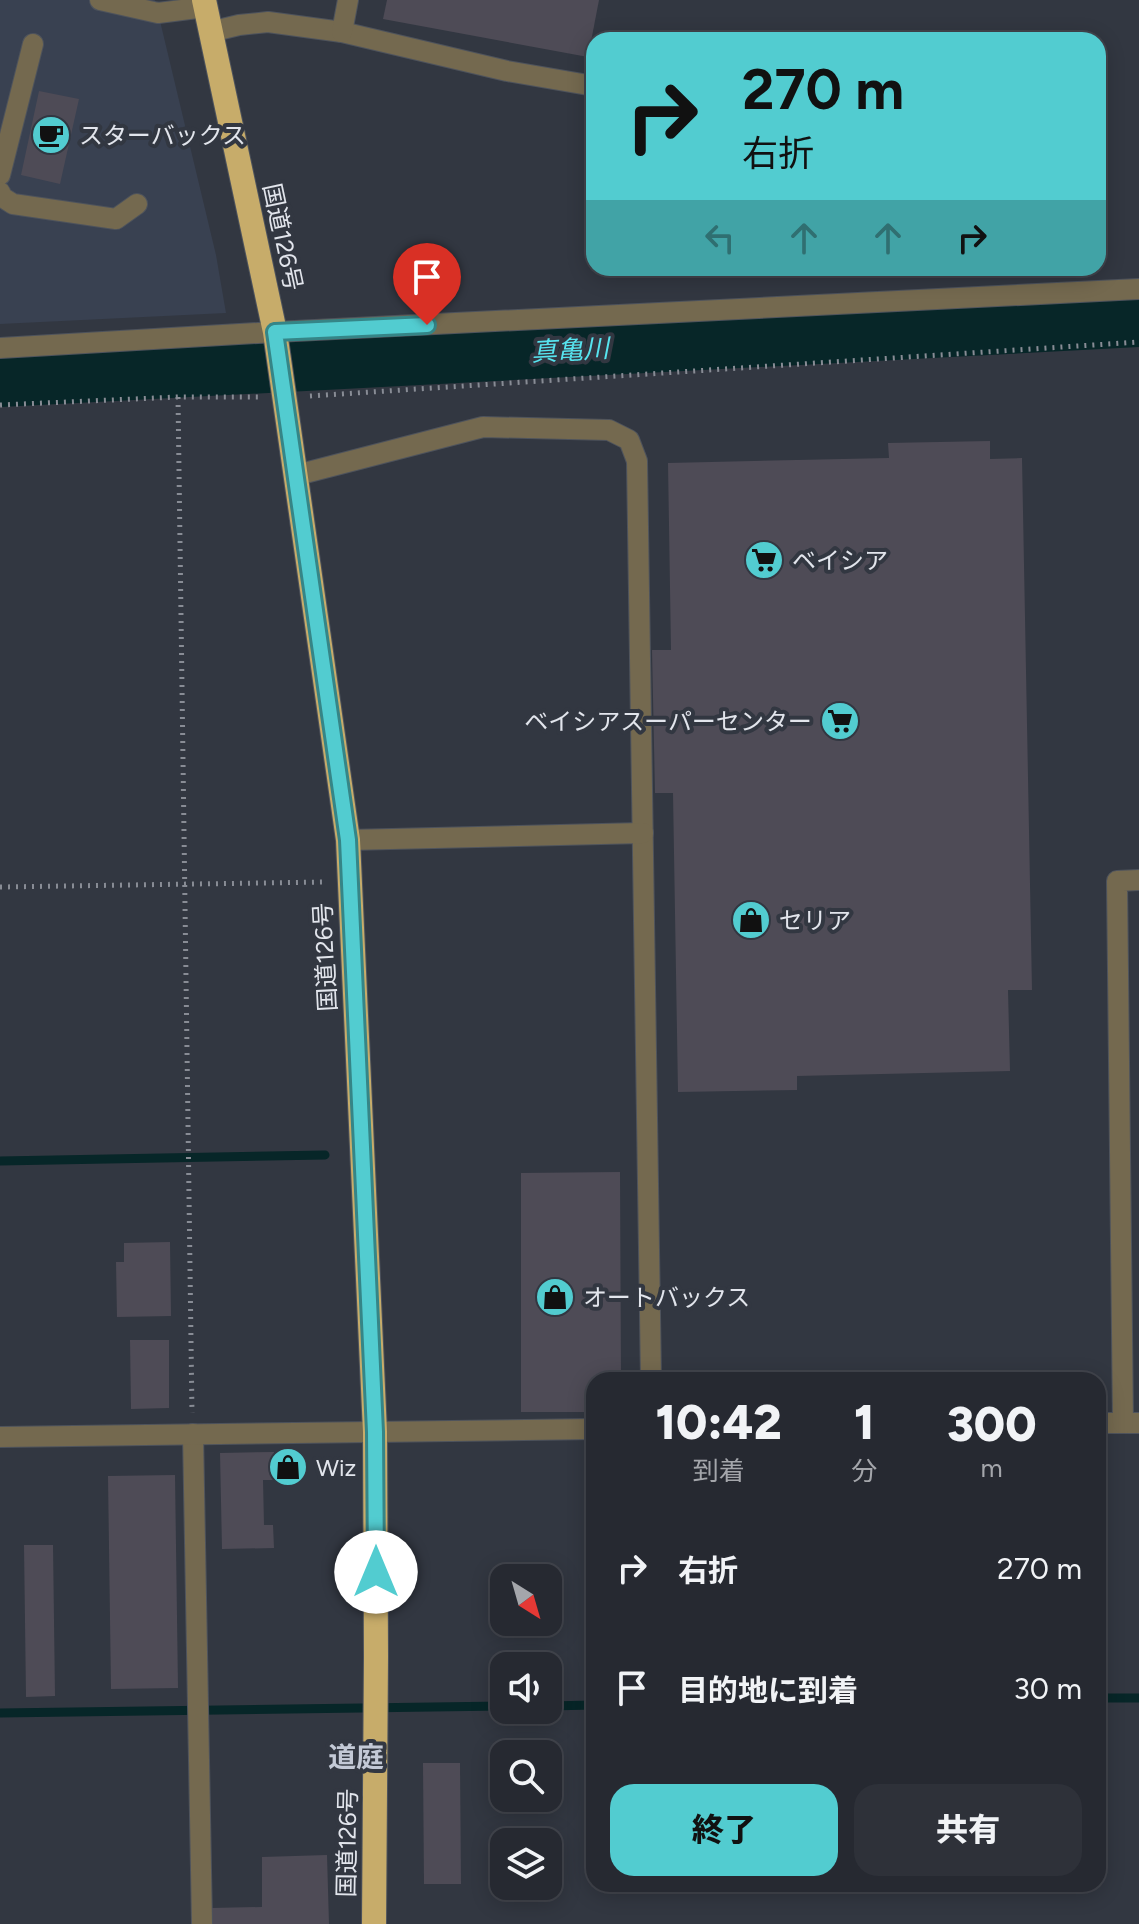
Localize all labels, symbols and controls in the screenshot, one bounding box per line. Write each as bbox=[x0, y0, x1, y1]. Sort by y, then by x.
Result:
text: 270 m bbox=[742, 56, 904, 123]
icon: right bbox=[610, 64, 714, 168]
cafe icon: スターバックス bbox=[30, 114, 72, 156]
place label: スターバックス bbox=[79, 121, 246, 150]
text: 右折 bbox=[742, 132, 814, 175]
street label: 国道126号 bbox=[257, 181, 309, 293]
icon: left bbox=[698, 216, 742, 260]
icon: ahead bbox=[782, 216, 826, 260]
icon: ahead bbox=[866, 216, 910, 260]
icon: right bbox=[950, 216, 994, 260]
pin bbox=[393, 243, 461, 325]
icon: arrive bbox=[405, 255, 449, 299]
water label: 真亀川 bbox=[530, 332, 613, 368]
supermarket icon: ベイシア bbox=[743, 539, 785, 581]
place label: ベイシア bbox=[792, 546, 888, 575]
supermarket icon: ベイシアスーパーセンター bbox=[819, 700, 861, 742]
place label: ベイシアスーパーセンター bbox=[524, 707, 812, 736]
shop icon: セリア bbox=[730, 899, 772, 941]
street label: 国道126号 bbox=[308, 902, 342, 1012]
place label: セリア bbox=[779, 906, 851, 935]
shop icon: オートバックス bbox=[534, 1276, 576, 1318]
place label: オートバックス bbox=[583, 1283, 750, 1312]
text: 10:42 bbox=[656, 1393, 782, 1451]
text: 1 bbox=[854, 1393, 875, 1451]
text: 300 bbox=[947, 1395, 1036, 1453]
shop icon: Wiz bbox=[267, 1446, 309, 1488]
text: m bbox=[981, 1452, 1003, 1484]
place label: Wiz bbox=[316, 1453, 356, 1482]
text: 到着 bbox=[693, 1455, 745, 1487]
text: 分 bbox=[851, 1455, 877, 1487]
position arrow bbox=[334, 1530, 418, 1614]
icon: right bbox=[610, 1546, 654, 1590]
text: 270 m bbox=[997, 1550, 1082, 1587]
text: 右折 bbox=[678, 1552, 738, 1589]
north arrow bbox=[490, 1564, 562, 1636]
map controls bbox=[490, 1564, 562, 1900]
button: sound bbox=[490, 1652, 562, 1724]
icon: arrive bbox=[610, 1666, 654, 1710]
text: 30 m bbox=[1014, 1670, 1082, 1707]
text: 目的地に到着 bbox=[678, 1672, 858, 1709]
district label: 道庭 bbox=[328, 1740, 384, 1774]
button: search bbox=[490, 1740, 562, 1812]
button: 終了 bbox=[610, 1784, 838, 1876]
button: 共有 bbox=[854, 1784, 1082, 1876]
street label: 国道126号 bbox=[332, 1788, 362, 1898]
button: layers bbox=[490, 1828, 562, 1900]

